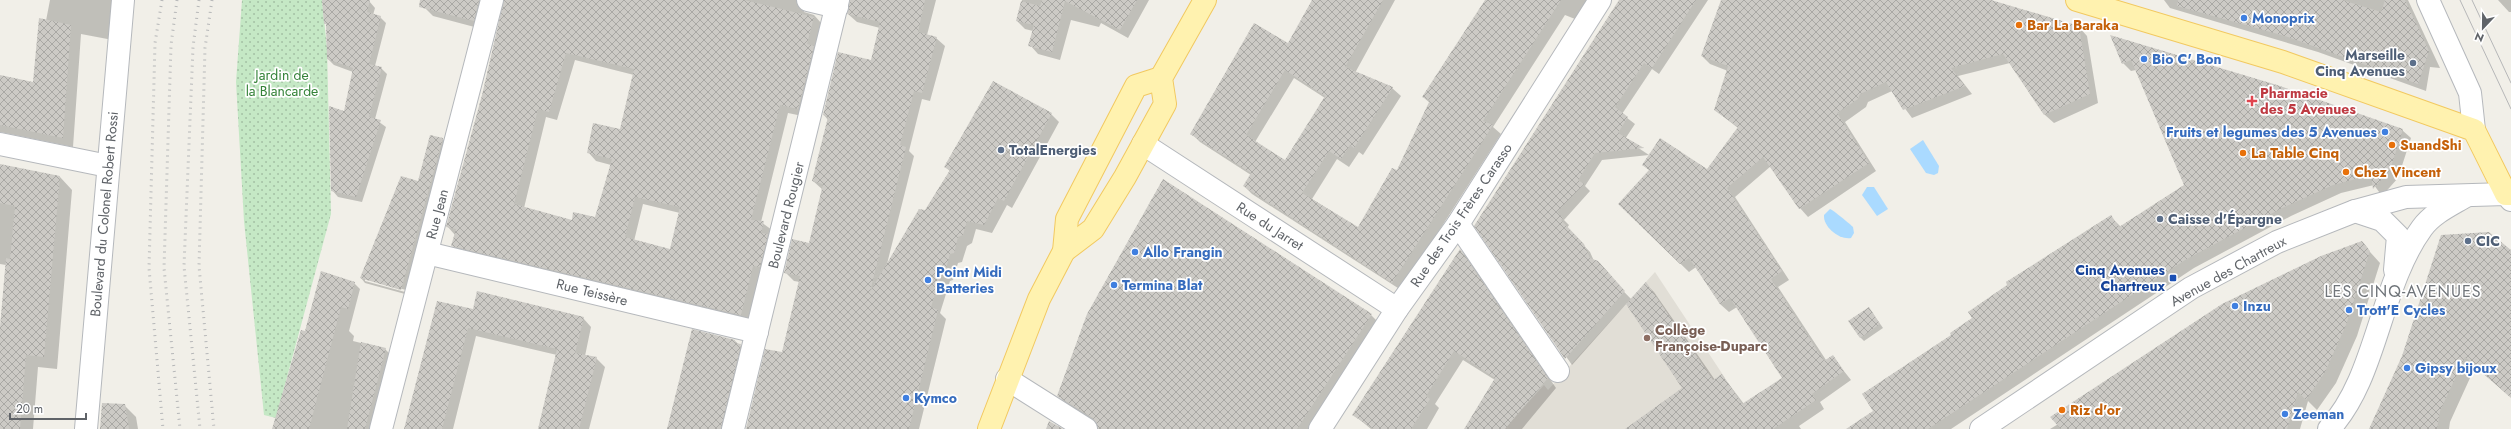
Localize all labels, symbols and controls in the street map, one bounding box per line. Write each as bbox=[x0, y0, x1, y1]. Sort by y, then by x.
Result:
place label: Monoprix bbox=[2252, 8, 2315, 28]
north arrow bbox=[2463, 8, 2503, 48]
marker: Monoprix bbox=[2239, 13, 2249, 23]
place label: Bar La Baraka bbox=[2027, 15, 2119, 35]
marker: Bar La Baraka bbox=[2014, 20, 2024, 30]
text: N bbox=[2472, 28, 2486, 46]
place label: Marseille Cinq Avenues bbox=[2315, 45, 2406, 81]
place label: Bio C' Bon bbox=[2152, 49, 2222, 69]
marker: Bio C' Bon bbox=[2139, 54, 2149, 64]
marker: Marseille Cinq Avenues bbox=[2408, 58, 2418, 68]
park label: Jardin de la Blancarde bbox=[246, 65, 318, 101]
place label: Pharmacie des 5 Avenues bbox=[2260, 83, 2356, 119]
marker: Pharmacie des 5 Avenues bbox=[2247, 96, 2257, 106]
street label: Boulevard du Colonel Robert Rossi bbox=[85, 111, 123, 317]
place label: Fruits et legumes des 5 Avenues bbox=[2166, 122, 2378, 142]
marker: Fruits et legumes des 5 Avenues bbox=[2380, 127, 2390, 137]
place label: SuandShi bbox=[2400, 135, 2462, 155]
street label: Rue des Trois Frères Carasso bbox=[1405, 139, 1517, 291]
place label: TotalEnergies bbox=[1009, 140, 1097, 160]
marker: SuandShi bbox=[2387, 140, 2397, 150]
place label: La Table Cinq bbox=[2251, 143, 2339, 163]
marker: TotalEnergies bbox=[996, 145, 1006, 155]
marker: La Table Cinq bbox=[2238, 148, 2248, 158]
street label: Boulevard Rougier bbox=[763, 159, 809, 270]
place label: Chez Vincent bbox=[2354, 162, 2441, 182]
marker: Chez Vincent bbox=[2341, 167, 2351, 177]
street label: Rue Jean bbox=[421, 187, 453, 241]
street label: Rue du Jarret bbox=[1233, 197, 1308, 255]
place label: Caisse d'Épargne bbox=[2168, 209, 2282, 229]
marker: Caisse d'Épargne bbox=[2155, 214, 2165, 224]
street label: Avenue des Chartreux bbox=[2166, 231, 2290, 311]
place label: CIC bbox=[2476, 231, 2500, 251]
marker: CIC bbox=[2463, 236, 2473, 246]
place label: Allo Frangin bbox=[1142, 242, 1223, 262]
marker: Allo Frangin bbox=[1130, 247, 1140, 257]
place label: Cinq Avenues Chartreux bbox=[2075, 260, 2166, 296]
place label: Point Midi Batteries bbox=[936, 262, 1002, 298]
street label: Rue Teissère bbox=[554, 273, 630, 311]
marker: Cinq Avenues Chartreux bbox=[2168, 273, 2178, 283]
marker: Point Midi Batteries bbox=[923, 275, 933, 285]
place label: Termina Blat bbox=[1122, 275, 1203, 295]
marker: Termina Blat bbox=[1109, 280, 1119, 290]
district label: LES CINQ-AVENUES bbox=[2324, 280, 2482, 303]
place label: Inzu bbox=[2243, 296, 2271, 316]
place label: Trott'E Cycles bbox=[2357, 300, 2446, 320]
marker: Inzu bbox=[2230, 301, 2240, 311]
marker: Trott'E Cycles bbox=[2344, 305, 2354, 315]
place label: Collège Françoise-Duparc bbox=[1655, 320, 1767, 356]
marker: Collège Françoise-Duparc bbox=[1642, 333, 1652, 343]
place label: Gipsy bijoux bbox=[2415, 358, 2497, 378]
marker: Gipsy bijoux bbox=[2402, 363, 2412, 373]
place label: Kymco bbox=[914, 388, 957, 408]
marker: Kymco bbox=[901, 393, 911, 403]
scale bar bbox=[10, 395, 86, 421]
text: 20 m bbox=[16, 400, 43, 418]
place label: Riz d'or bbox=[2070, 400, 2121, 420]
place label: Zeeman bbox=[2293, 404, 2344, 424]
marker: Riz d'or bbox=[2057, 405, 2067, 415]
marker: Zeeman bbox=[2280, 409, 2290, 419]

